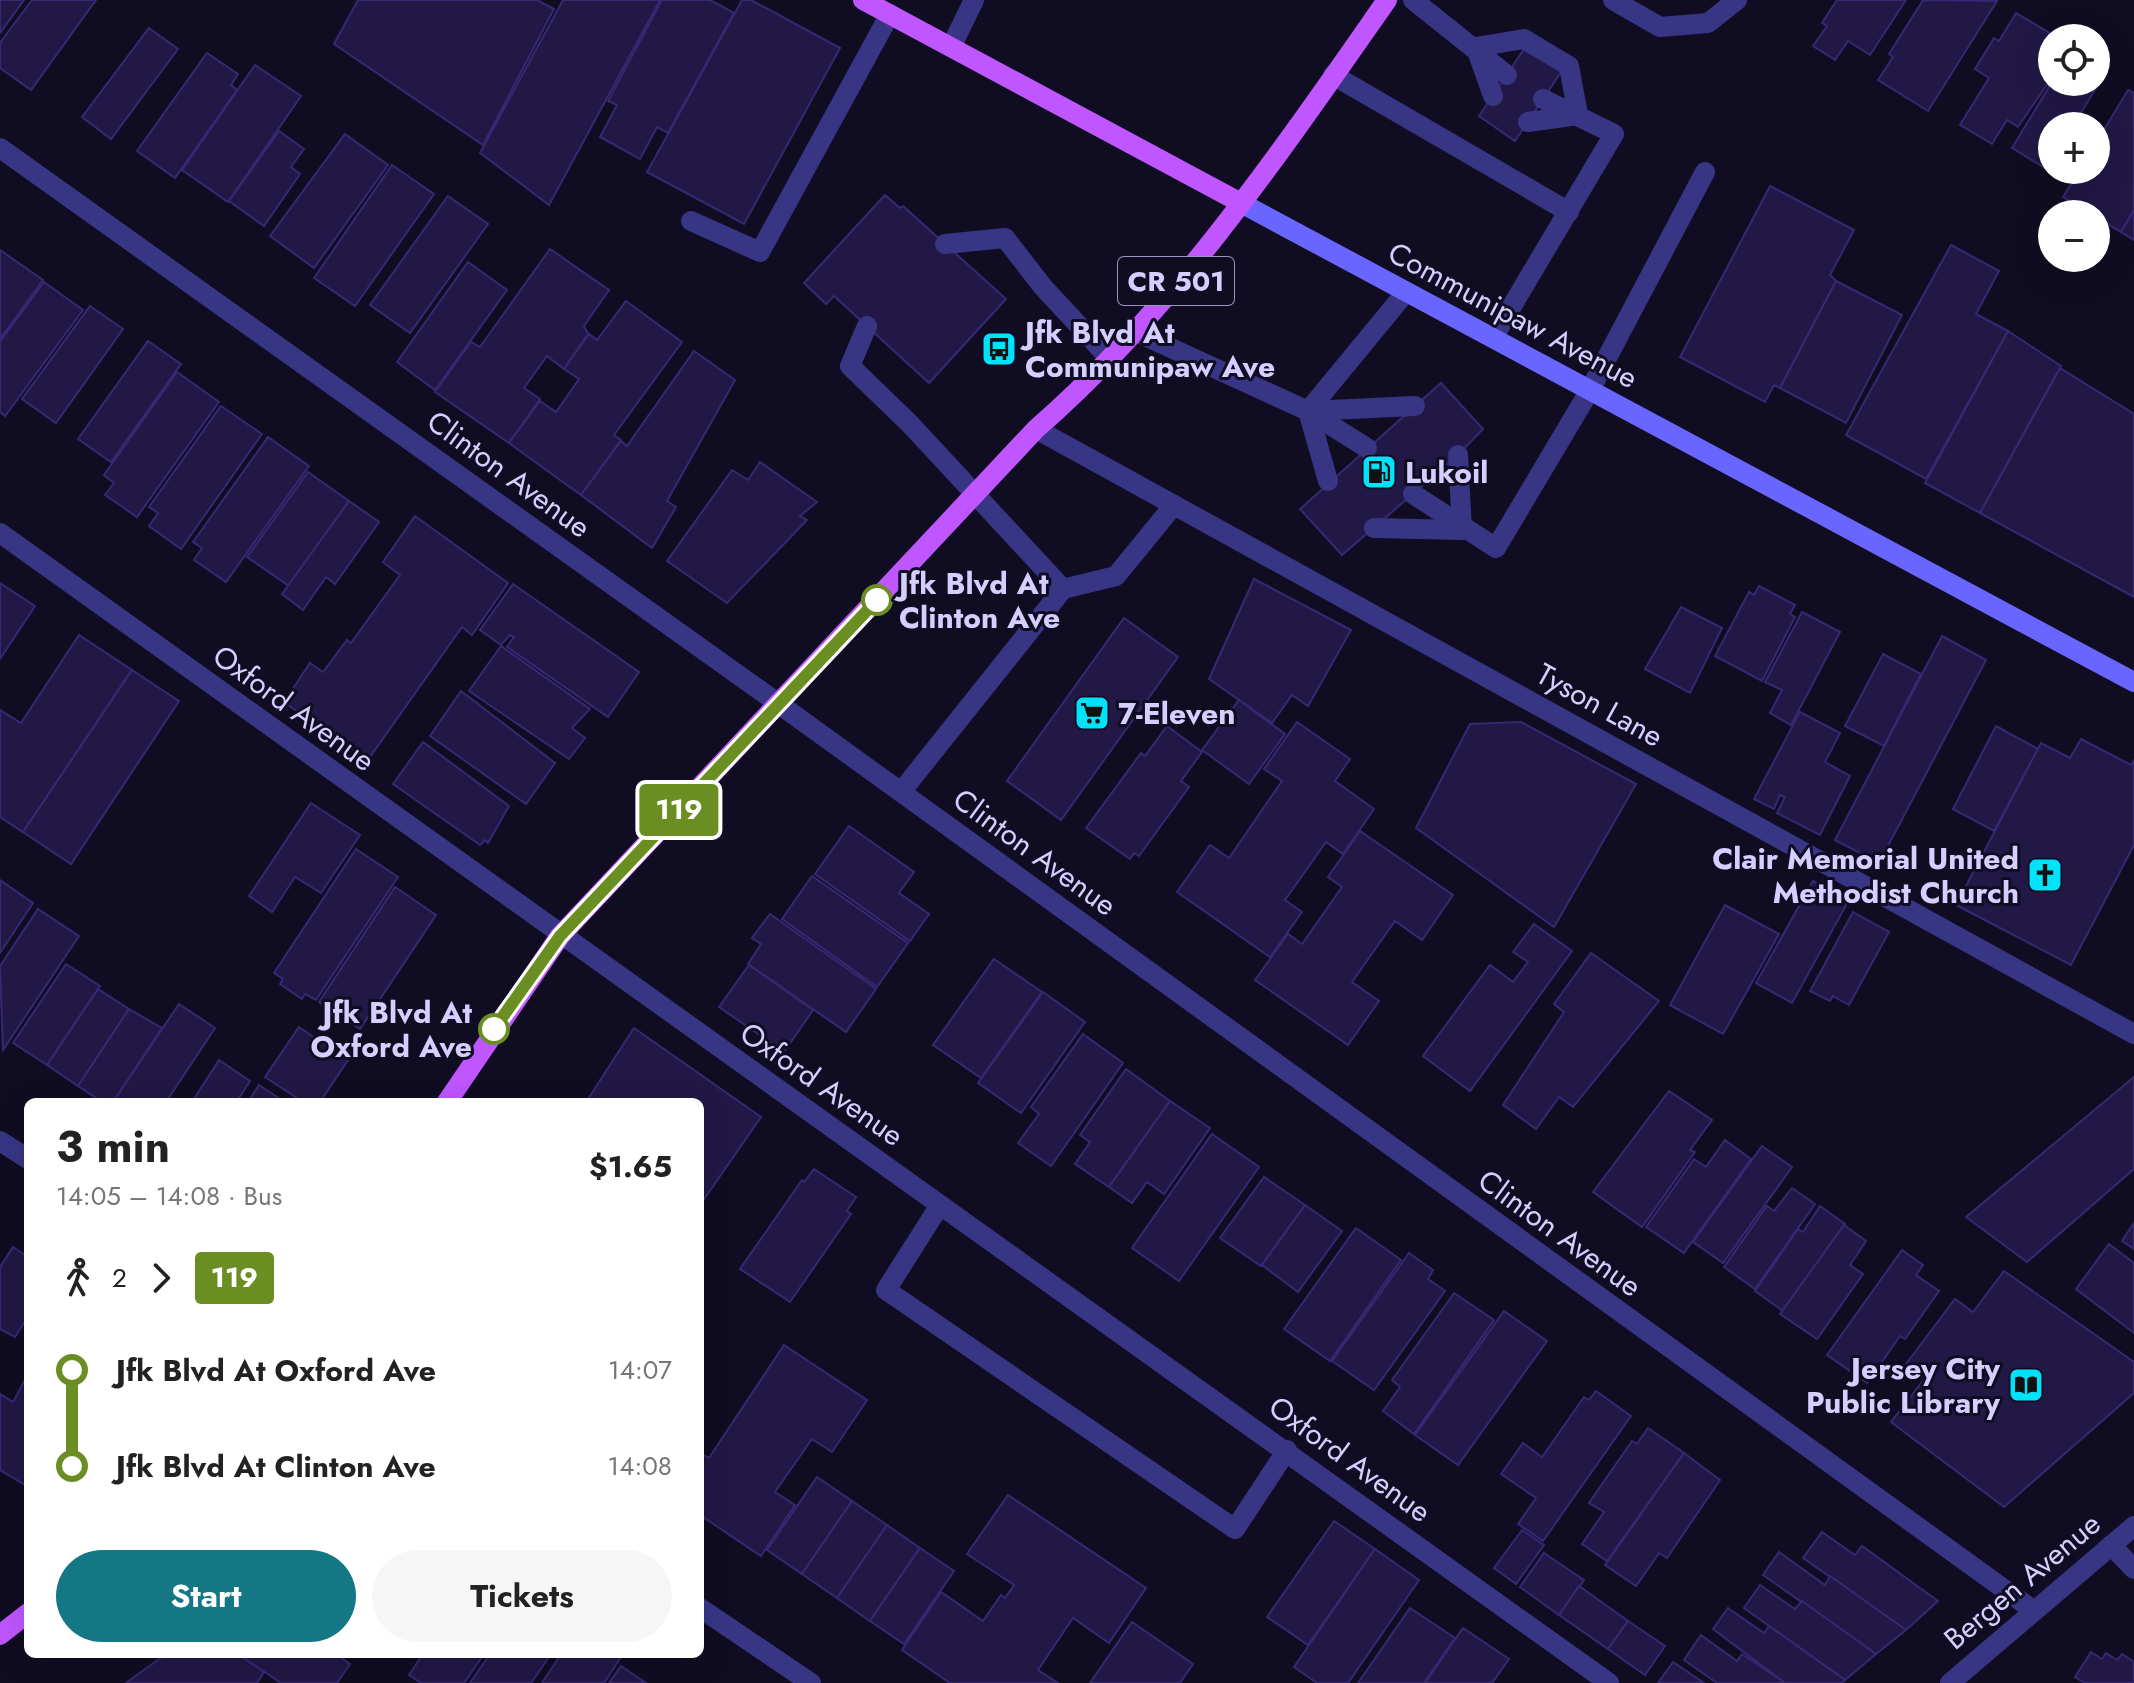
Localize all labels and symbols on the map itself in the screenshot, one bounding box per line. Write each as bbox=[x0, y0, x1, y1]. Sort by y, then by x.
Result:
street label: Communipaw Avenue bbox=[1381, 231, 1645, 399]
road number: CR 501 bbox=[1118, 257, 1234, 305]
place label: Jfk Blvd At Communipaw Ave bbox=[1020, 311, 1275, 388]
bus stop icon: Jfk Blvd At Communipaw Ave bbox=[980, 330, 1018, 368]
street label: Clinton Avenue bbox=[418, 400, 600, 548]
place label: Lukoil bbox=[1405, 451, 1488, 494]
fuel station icon: Lukoil bbox=[1360, 453, 1398, 491]
place label: Jfk Blvd At Clinton Ave bbox=[894, 562, 1060, 639]
marker: Jfk Blvd At Clinton Ave bbox=[862, 585, 892, 615]
street label: Oxford Avenue bbox=[204, 634, 384, 782]
street label: Tyson Lane bbox=[1529, 653, 1671, 757]
place label: 7-Eleven bbox=[1118, 692, 1235, 735]
supermarket icon: 7-Eleven bbox=[1073, 694, 1111, 732]
street label: Clinton Avenue bbox=[944, 778, 1126, 926]
line badge: 119 bbox=[633, 784, 725, 836]
place label: Clair Memorial United Methodist Church bbox=[1712, 837, 2019, 914]
church icon: Clair Memorial United Methodist Church bbox=[2026, 856, 2064, 894]
place label: Jfk Blvd At Oxford Ave bbox=[310, 991, 472, 1068]
street label: Oxford Avenue bbox=[731, 1012, 913, 1156]
marker: Jfk Blvd At Oxford Ave bbox=[479, 1014, 509, 1044]
street label: Clinton Avenue bbox=[1469, 1159, 1651, 1307]
place label: Jersey City Public Library bbox=[1806, 1347, 2000, 1424]
library icon: Jersey City Public Library bbox=[2007, 1366, 2045, 1404]
street label: Oxford Avenue bbox=[1260, 1385, 1440, 1533]
street label: Bergen Avenue bbox=[1934, 1503, 2110, 1659]

